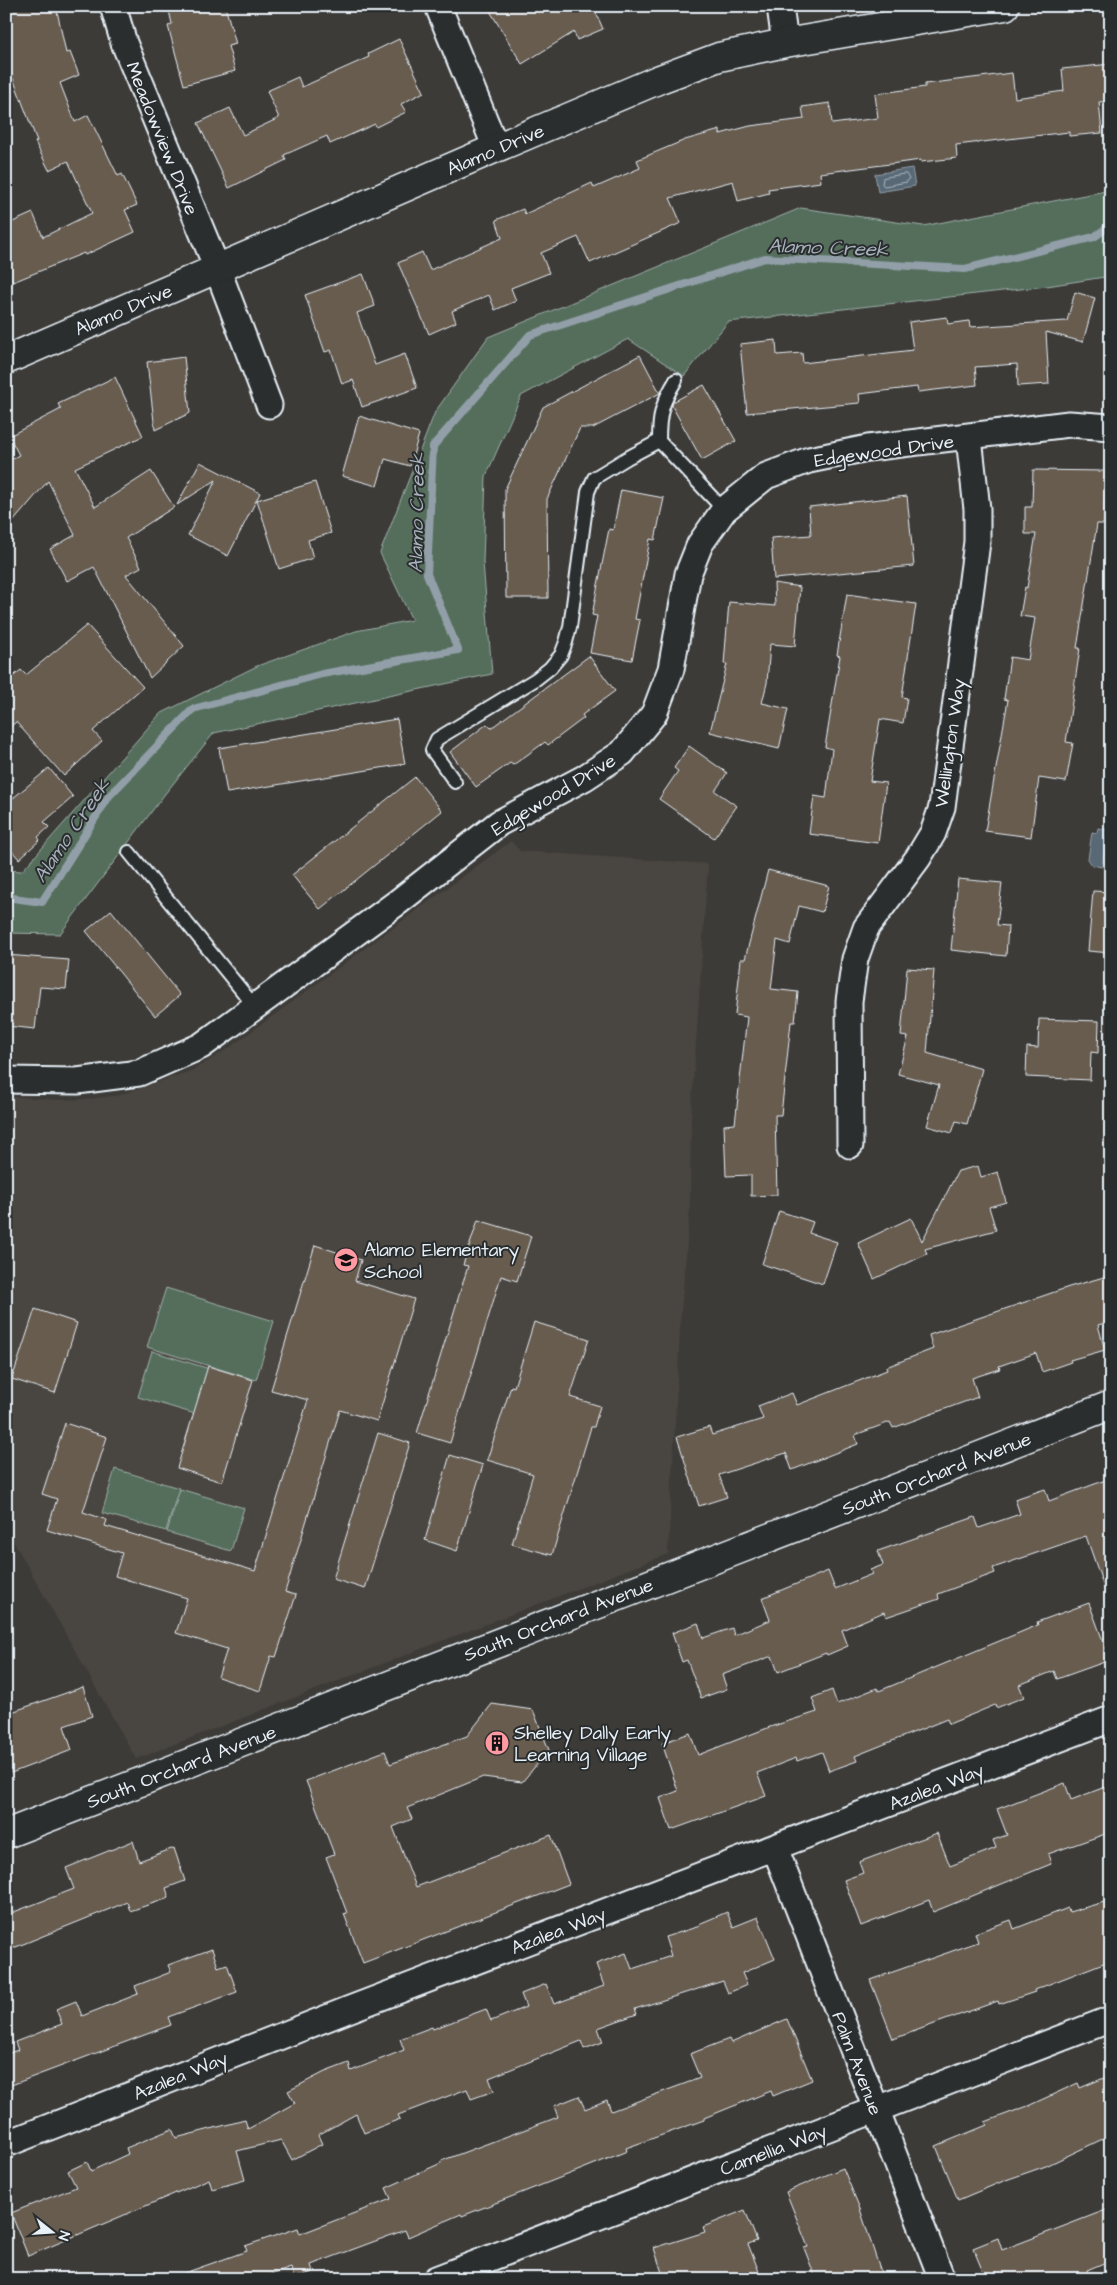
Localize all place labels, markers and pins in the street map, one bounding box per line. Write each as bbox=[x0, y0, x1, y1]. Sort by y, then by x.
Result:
place label: Alamo Elementary School bbox=[364, 1237, 520, 1286]
school or university icon: Alamo Elementary School bbox=[333, 1247, 359, 1273]
place label: Shelley Dally Early Learning Village bbox=[514, 1720, 672, 1770]
building icon: Shelley Dally Early Learning Village bbox=[484, 1730, 510, 1756]

